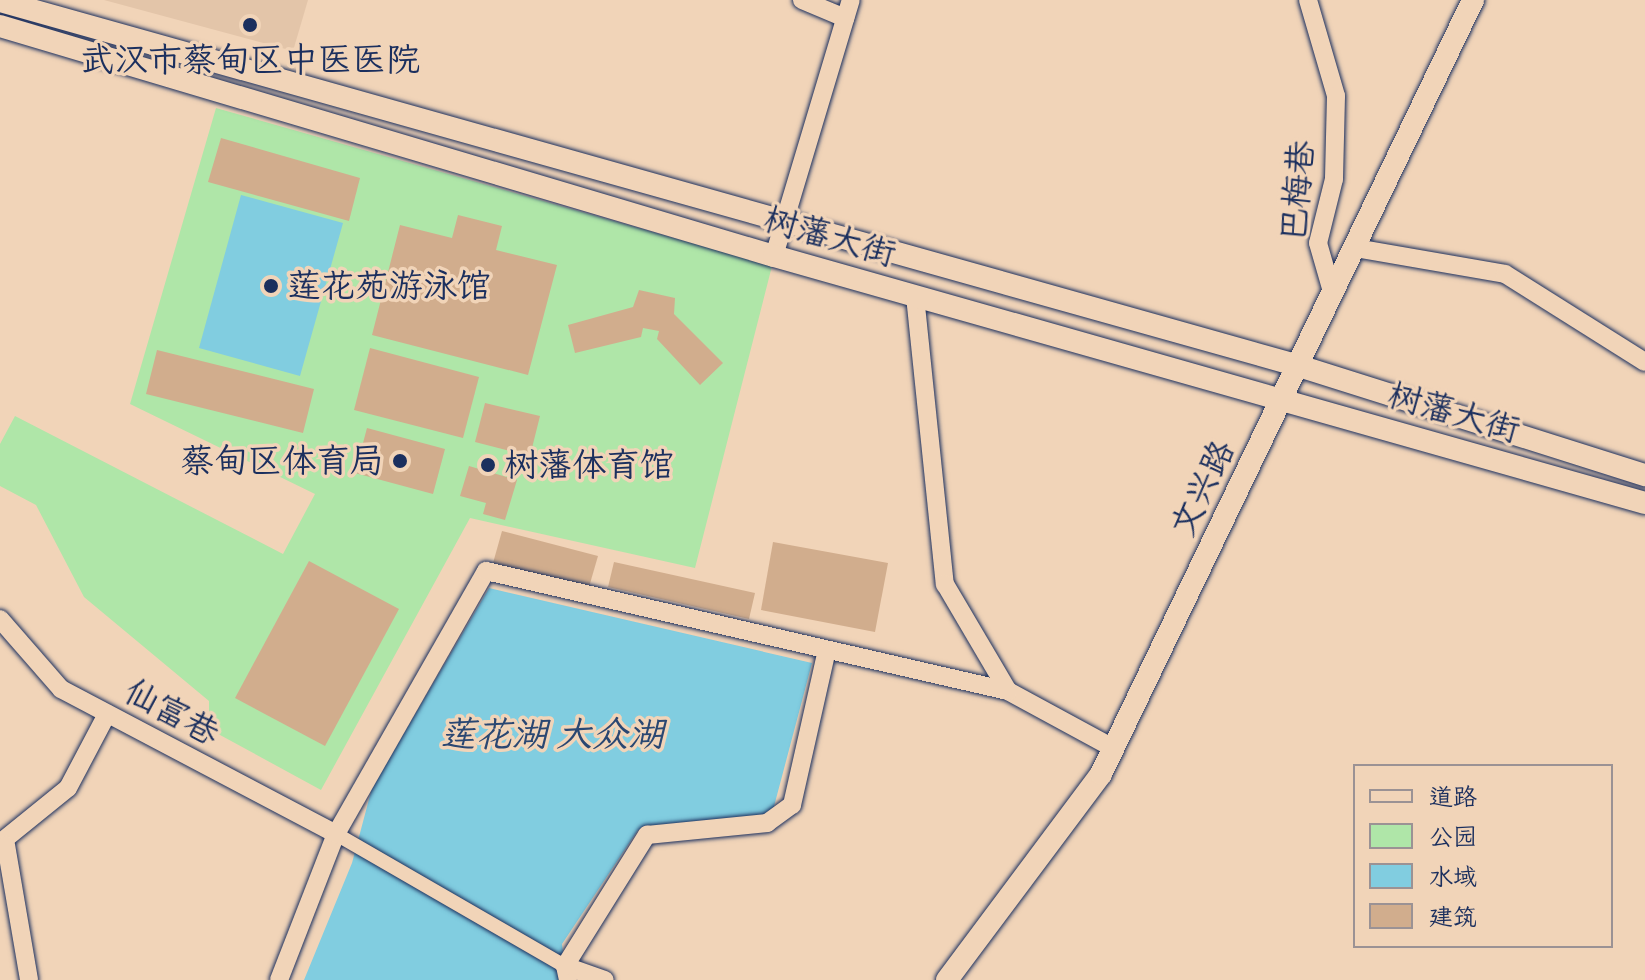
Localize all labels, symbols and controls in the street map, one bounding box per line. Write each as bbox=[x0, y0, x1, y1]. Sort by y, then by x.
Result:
marker: 武汉市蔡甸区中医医院 bbox=[239, 14, 261, 36]
place label: 武汉市蔡甸区中医医院 bbox=[80, 40, 420, 80]
street label: 巴梅巷 bbox=[1272, 138, 1322, 244]
street label: 树藩大街 bbox=[759, 198, 901, 274]
place label: 莲花苑游泳馆 bbox=[287, 266, 491, 306]
marker: 莲花苑游泳馆 bbox=[262, 277, 280, 295]
street label: 树藩大街 bbox=[1383, 374, 1525, 450]
street label: 文兴路 bbox=[1161, 433, 1243, 543]
place label: 蔡甸区体育局 bbox=[180, 441, 384, 481]
place label: 树藩体育馆 bbox=[504, 445, 674, 485]
marker: 蔡甸区体育局 bbox=[391, 452, 409, 470]
marker: 树藩体育馆 bbox=[479, 456, 497, 474]
street label: 仙富巷 bbox=[117, 670, 227, 754]
water label: 莲花湖 大众湖 bbox=[440, 713, 664, 757]
legend bbox=[1353, 764, 1613, 948]
text: 道路 bbox=[1429, 782, 1477, 812]
text: 公园 bbox=[1429, 822, 1477, 852]
text: 水域 bbox=[1429, 862, 1477, 892]
text: 建筑 bbox=[1429, 902, 1477, 932]

